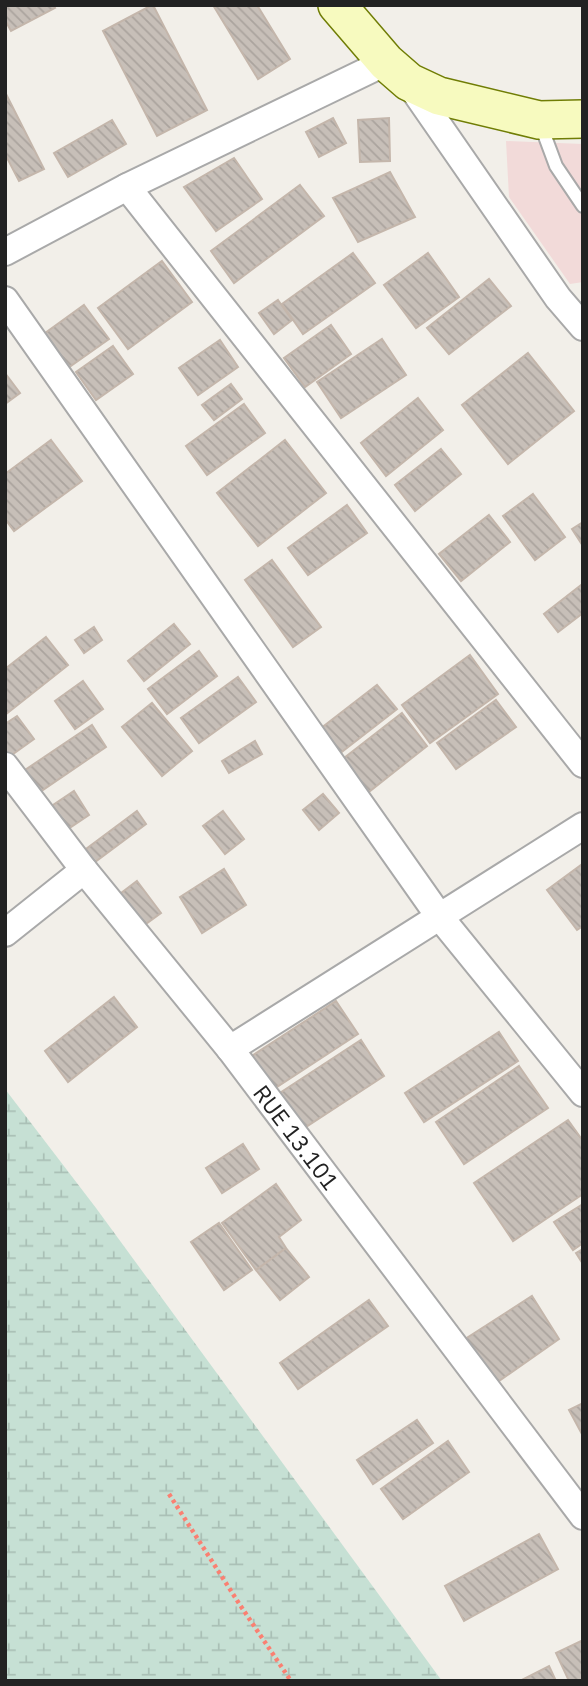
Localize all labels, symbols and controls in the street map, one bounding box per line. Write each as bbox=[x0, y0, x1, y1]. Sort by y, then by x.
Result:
street label: RUE 13.101 bbox=[247, 1078, 346, 1196]

